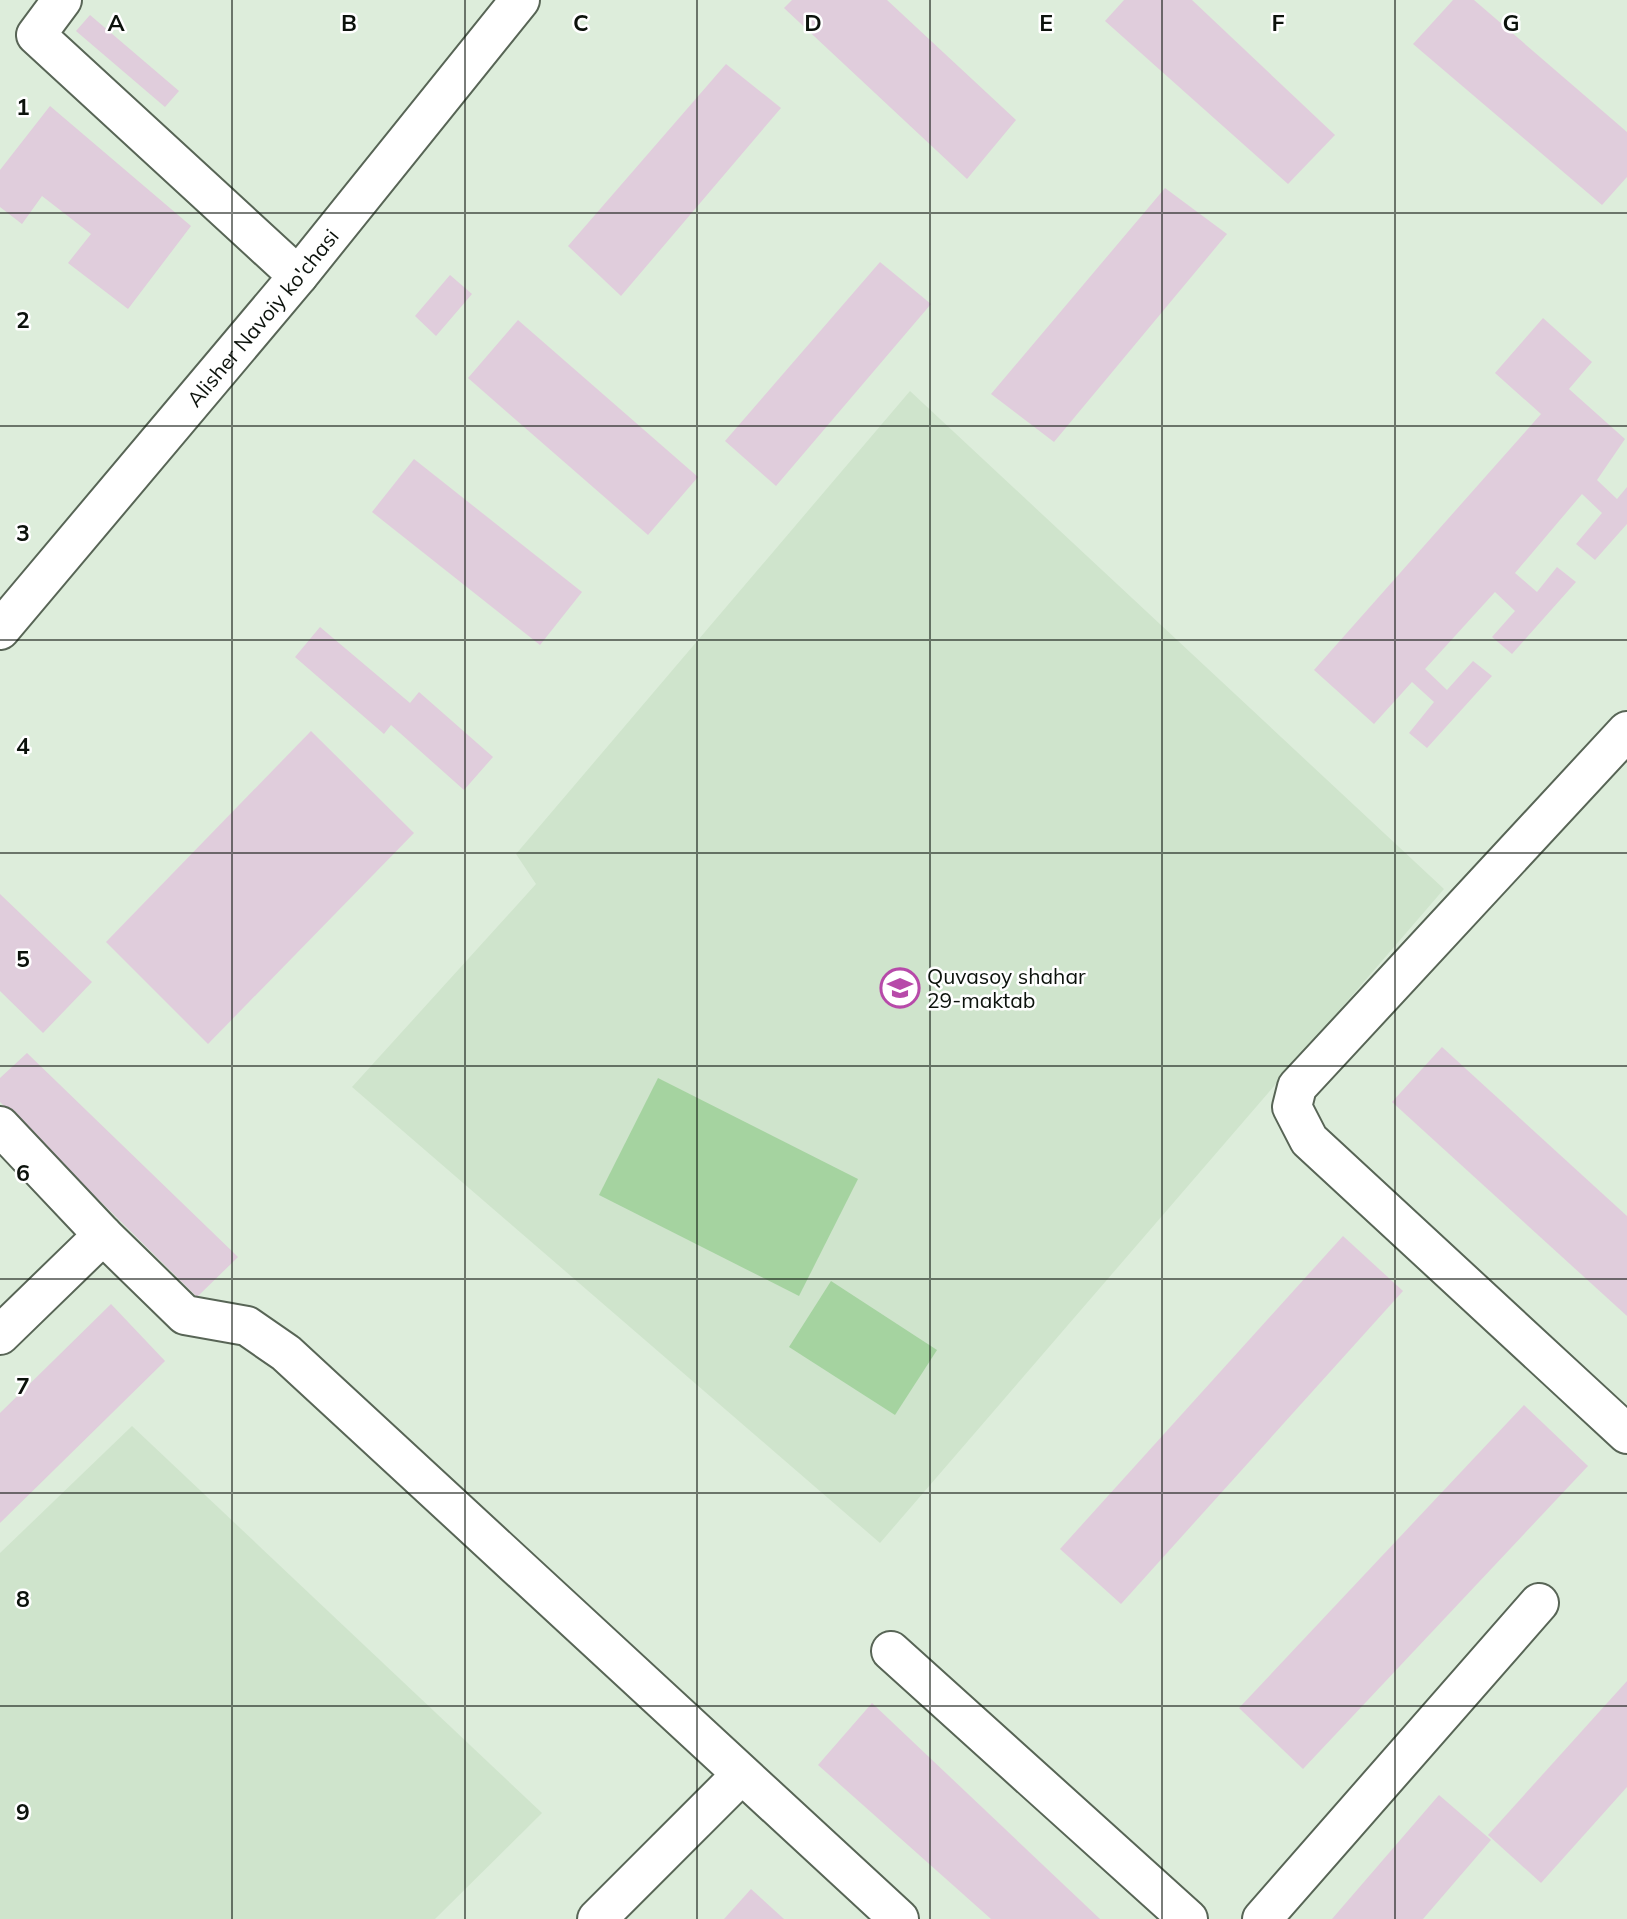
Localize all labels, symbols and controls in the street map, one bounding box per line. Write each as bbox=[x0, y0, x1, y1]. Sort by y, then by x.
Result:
text: A bbox=[107, 8, 125, 37]
text: B bbox=[341, 8, 357, 37]
text: C bbox=[573, 8, 589, 37]
text: D bbox=[804, 8, 822, 37]
text: E bbox=[1039, 8, 1053, 37]
text: F bbox=[1271, 8, 1285, 37]
text: G bbox=[1502, 8, 1520, 37]
text: 1 bbox=[16, 92, 30, 121]
street label: Alisher Navoiy ko'chasi bbox=[181, 223, 344, 412]
text: 2 bbox=[16, 305, 30, 334]
text: 3 bbox=[16, 518, 30, 547]
text: 4 bbox=[16, 731, 30, 760]
text: 5 bbox=[16, 944, 30, 973]
place label: Quvasoy shahar 29-maktab bbox=[927, 963, 1086, 1013]
school or university icon: Quvasoy shahar 29-maktab bbox=[879, 967, 921, 1009]
text: 6 bbox=[16, 1158, 30, 1187]
text: 7 bbox=[16, 1371, 30, 1400]
text: 8 bbox=[16, 1584, 30, 1613]
text: 9 bbox=[16, 1797, 30, 1826]

